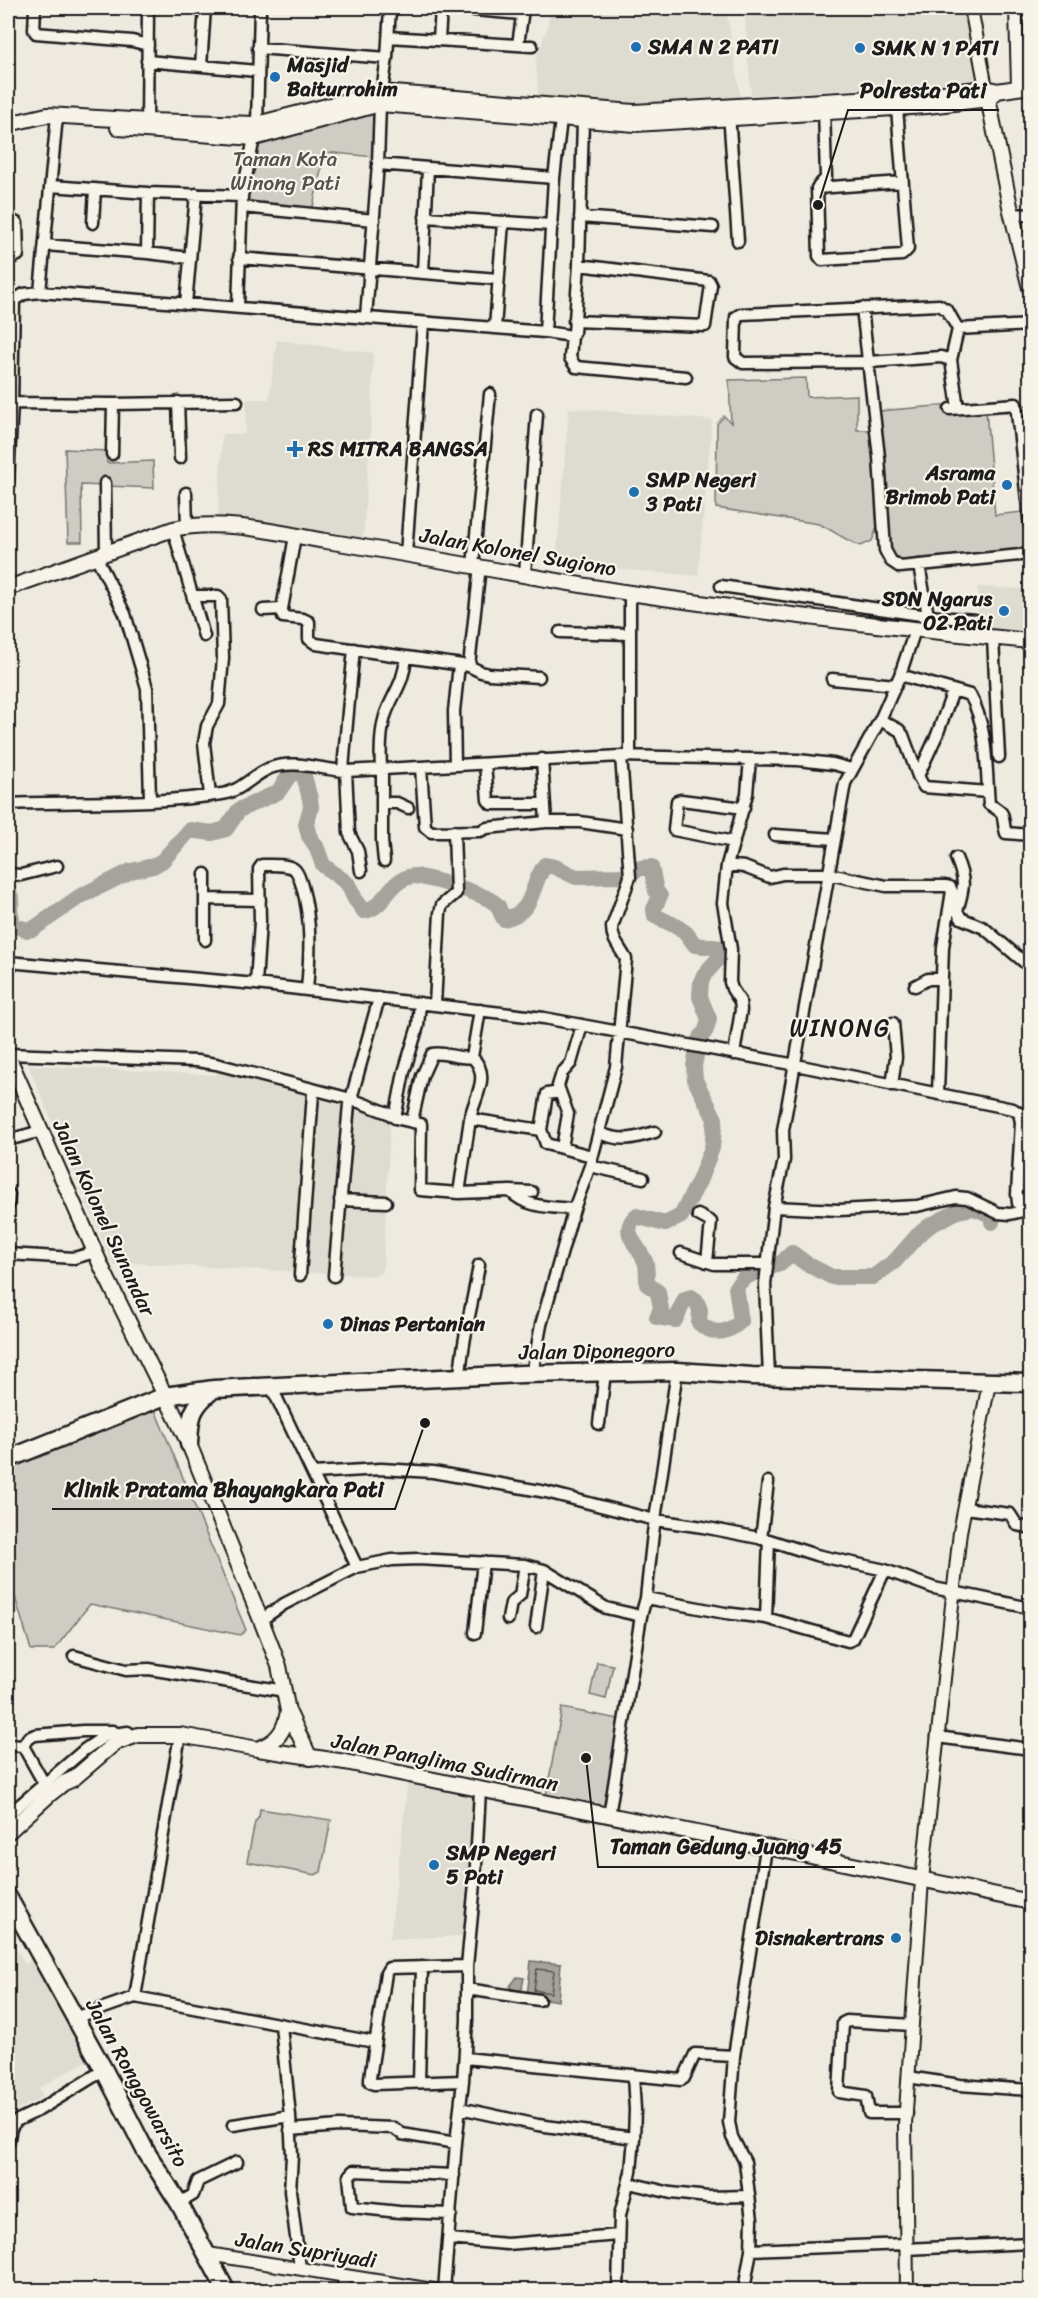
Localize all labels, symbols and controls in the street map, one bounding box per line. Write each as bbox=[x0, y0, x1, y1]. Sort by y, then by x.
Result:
place label: SMA N 2 PATI bbox=[647, 28, 779, 66]
place label: SMK N 1 PATI bbox=[871, 29, 999, 67]
marker: SMA N 2 PATI bbox=[629, 40, 643, 54]
marker: SMK N 1 PATI bbox=[853, 41, 867, 55]
place label: Masjid Baiturrohim bbox=[286, 46, 398, 108]
marker: Masjid Baiturrohim bbox=[268, 70, 282, 84]
callout: Polresta Pati bbox=[848, 70, 999, 110]
text: Polresta Pati bbox=[860, 71, 988, 110]
park label: Taman Kota Winong Pati bbox=[230, 140, 341, 202]
place label: RS MITRA BANGSA bbox=[307, 430, 488, 468]
marker: RS MITRA BANGSA bbox=[286, 440, 304, 458]
place label: Asrama Brimob Pati bbox=[886, 454, 996, 516]
place label: SMP Negeri 3 Pati bbox=[645, 461, 757, 523]
marker: Asrama Brimob Pati bbox=[1000, 478, 1014, 492]
marker: SMP Negeri 3 Pati bbox=[627, 485, 641, 499]
street label: Jalan Kolonel Sugiono bbox=[416, 516, 619, 588]
place label: SDN Ngarus 02 Pati bbox=[881, 580, 993, 642]
marker: SDN Ngarus 02 Pati bbox=[997, 604, 1011, 618]
district label: WINONG bbox=[790, 1007, 890, 1049]
street label: Jalan Kolonel Sunandar bbox=[41, 1112, 167, 1324]
place label: Dinas Pertanian bbox=[340, 1305, 486, 1343]
marker: Dinas Pertanian bbox=[321, 1317, 335, 1331]
street label: Jalan Diponegoro bbox=[518, 1331, 676, 1371]
callout: Klinik Pratama Bhayangkara Pati bbox=[52, 1469, 395, 1509]
text: Klinik Pratama Bhayangkara Pati bbox=[63, 1470, 386, 1509]
street label: Jalan Panglima Sudirman bbox=[327, 1721, 562, 1803]
callout: Taman Gedung Juang 45 bbox=[598, 1827, 855, 1867]
text: Taman Gedung Juang 45 bbox=[610, 1827, 843, 1866]
place label: SMP Negeri 5 Pati bbox=[445, 1834, 557, 1896]
marker: SMP Negeri 5 Pati bbox=[427, 1858, 441, 1872]
place label: Disnakertrans bbox=[755, 1919, 884, 1957]
marker: Disnakertrans bbox=[889, 1931, 903, 1945]
street label: Jalan Ronggowarsito bbox=[74, 1991, 199, 2175]
street label: Jalan Supriyadi bbox=[232, 2220, 380, 2280]

